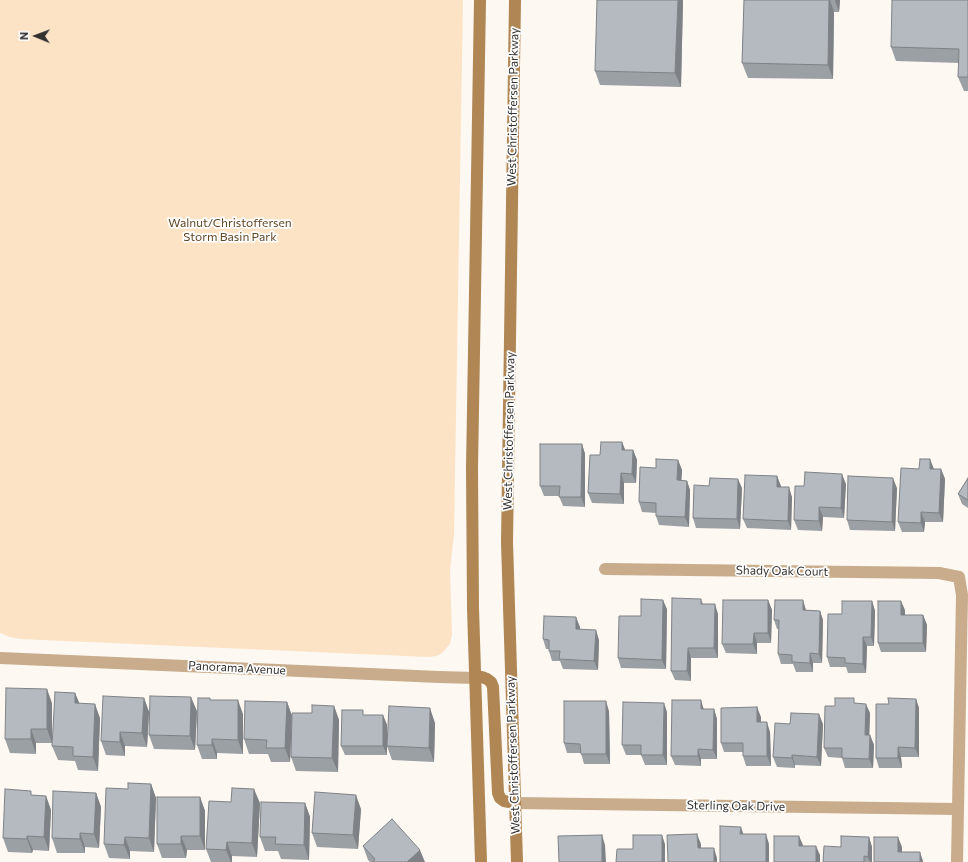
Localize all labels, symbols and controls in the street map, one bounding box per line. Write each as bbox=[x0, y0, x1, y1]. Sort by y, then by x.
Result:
north arrow bbox=[16, 16, 56, 56]
street label: West Christoffersen Parkway bbox=[504, 28, 522, 186]
text: N bbox=[17, 32, 30, 40]
park label: Walnut/Christoffersen Storm Basin Park bbox=[168, 216, 292, 244]
street label: West Christoffersen Parkway bbox=[500, 352, 518, 510]
street label: Shady Oak Court bbox=[736, 563, 828, 579]
street label: Panorama Avenue bbox=[188, 658, 286, 678]
street label: West Christoffersen Parkway bbox=[503, 676, 523, 834]
street label: Sterling Oak Drive bbox=[687, 798, 785, 814]

